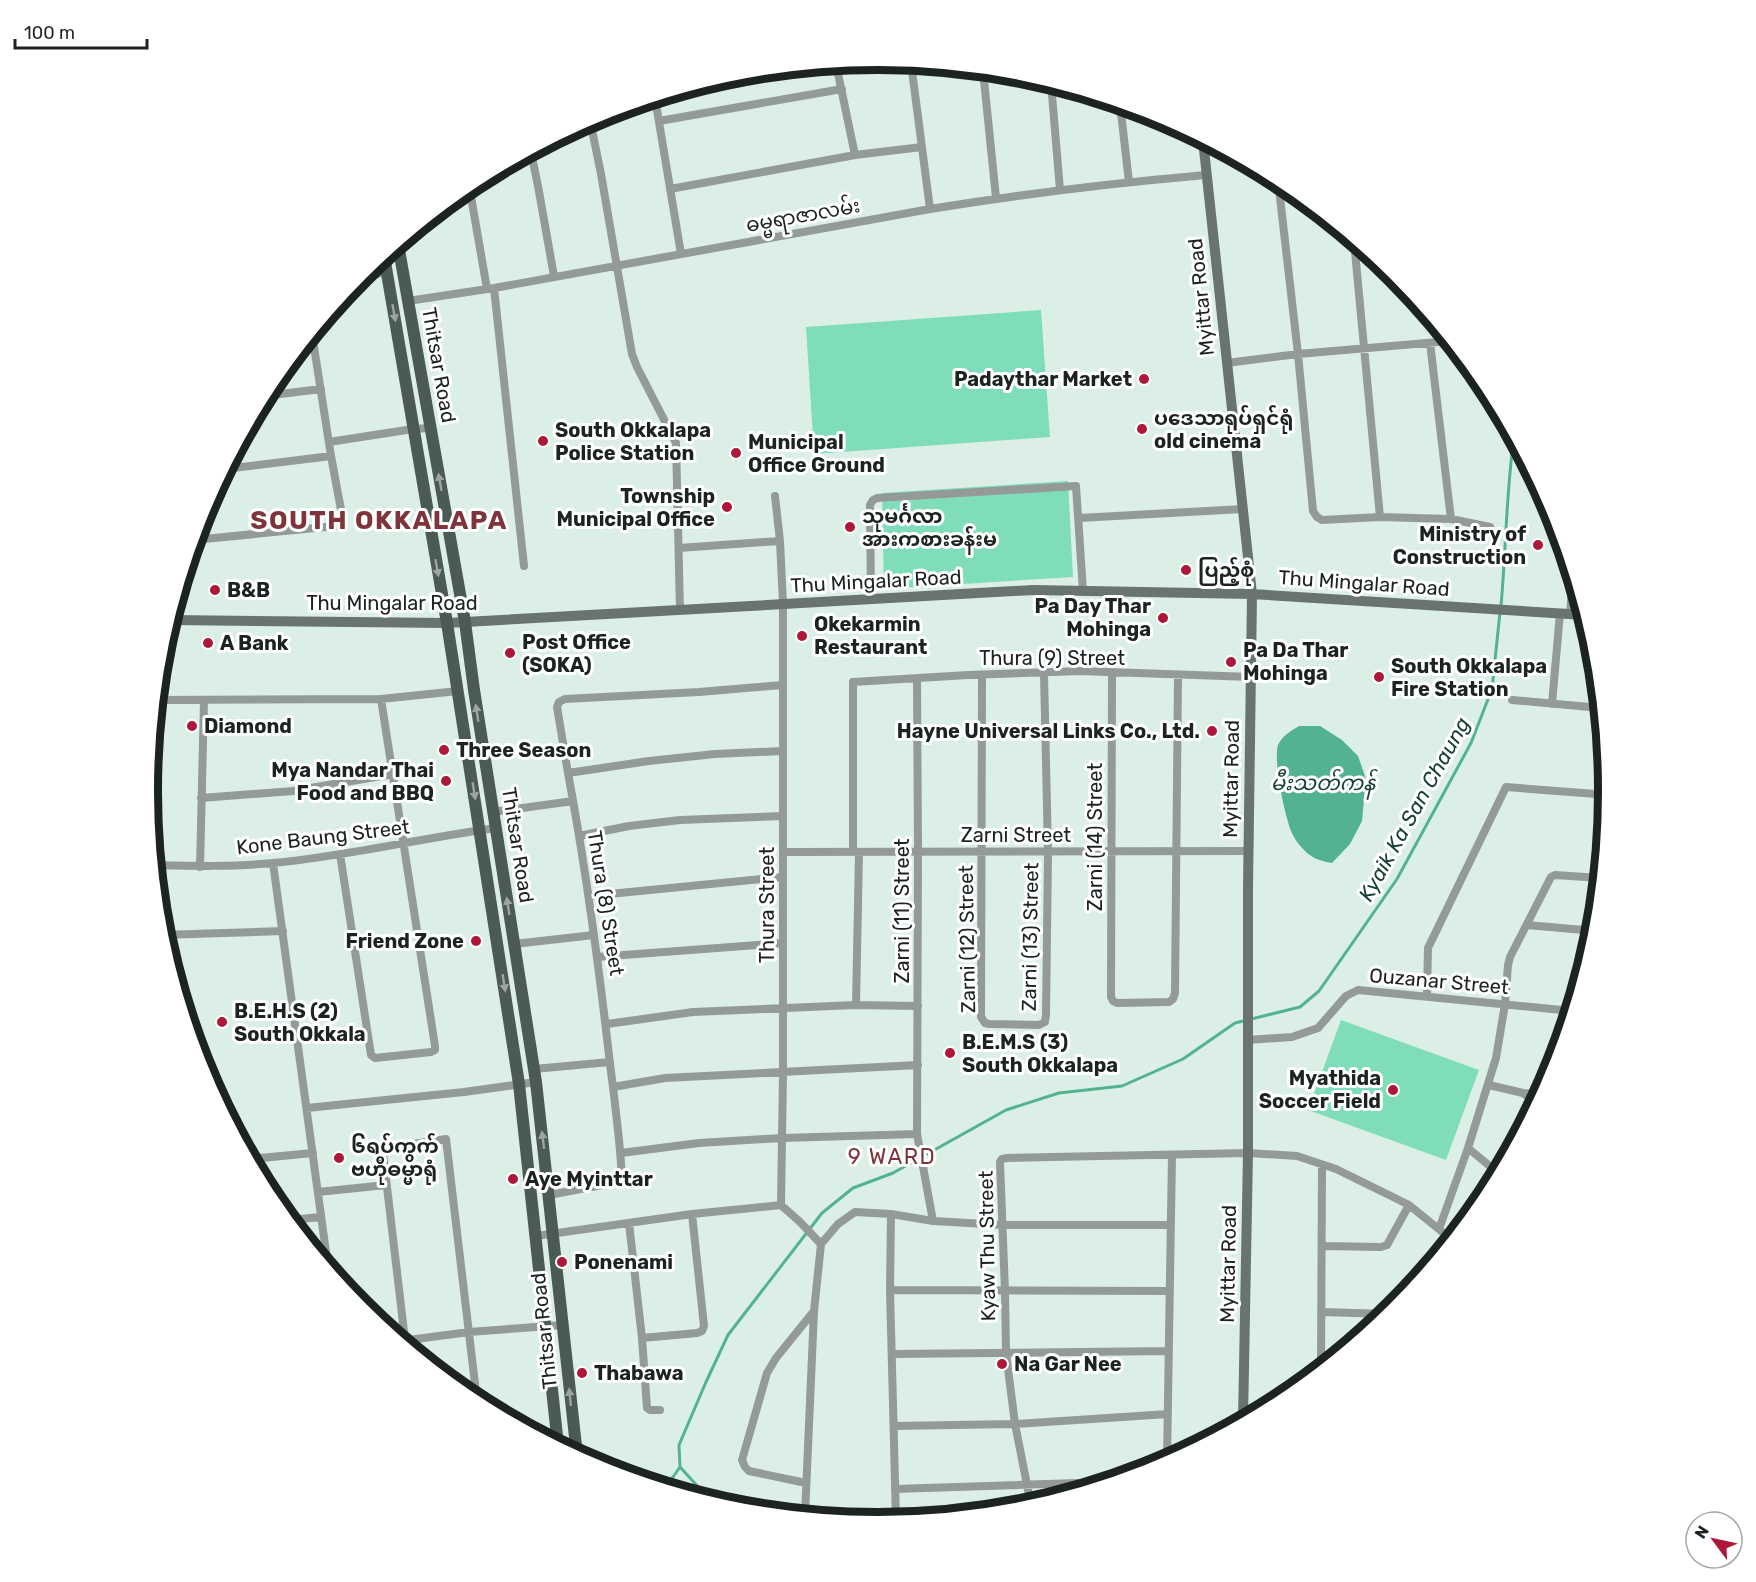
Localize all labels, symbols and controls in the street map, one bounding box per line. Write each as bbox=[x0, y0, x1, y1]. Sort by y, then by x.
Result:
scale bar bbox=[15, 12, 147, 50]
text: 100 m bbox=[24, 22, 75, 44]
street label: ဓမ္မရာဇာလမ်း bbox=[744, 191, 863, 241]
street label: Myittar Road bbox=[1183, 237, 1219, 357]
one-way arrow bbox=[390, 304, 399, 323]
street label: Thitsar Road bbox=[417, 305, 461, 425]
place label: Padaythar Market bbox=[954, 367, 1132, 391]
marker: Padaythar Market bbox=[1137, 372, 1151, 386]
place label: ပဒေသာရုပ်ရှင်ရုံ old cinema bbox=[1154, 405, 1293, 453]
place label: South Okkalapa Police Station bbox=[555, 418, 711, 465]
marker: ပဒေသာရုပ်ရှင်ရုံ old cinema bbox=[1135, 422, 1149, 436]
place label: Municipal Office Ground bbox=[748, 430, 885, 477]
marker: South Okkalapa Police Station bbox=[536, 434, 550, 448]
marker: Municipal Office Ground bbox=[729, 446, 743, 460]
one-way arrow bbox=[435, 472, 444, 491]
place label: Township Municipal Office bbox=[556, 484, 715, 531]
marker: Township Municipal Office bbox=[720, 500, 734, 514]
place label: သုမင်္ဂလာ အားကစားခန်းမ bbox=[862, 503, 997, 555]
district label: SOUTH OKKALAPA bbox=[250, 505, 508, 536]
marker: သုမင်္ဂလာ အားကစားခန်းမ bbox=[843, 520, 857, 534]
place label: Ministry of Construction bbox=[1393, 522, 1526, 569]
marker: Ministry of Construction bbox=[1531, 538, 1545, 552]
place label: ပြည့်စုံ bbox=[1198, 557, 1254, 586]
one-way arrow bbox=[433, 558, 442, 577]
marker: ပြည့်စုံ bbox=[1179, 563, 1193, 577]
street label: Thu Mingalar Road bbox=[790, 565, 962, 597]
street label: Thu Mingalar Road bbox=[1278, 565, 1450, 601]
place label: B&B bbox=[227, 578, 270, 602]
marker: B&B bbox=[208, 583, 222, 597]
street label: Thu Mingalar Road bbox=[306, 591, 478, 615]
place label: Pa Day Thar Mohinga bbox=[1034, 594, 1151, 641]
marker: Pa Day Thar Mohinga bbox=[1156, 611, 1170, 625]
place label: Okekarmin Restaurant bbox=[814, 612, 927, 659]
marker: Okekarmin Restaurant bbox=[795, 629, 809, 643]
place label: Post Office (SOKA) bbox=[522, 630, 631, 677]
place label: A Bank bbox=[220, 631, 289, 655]
marker: A Bank bbox=[201, 636, 215, 650]
place label: Pa Da Thar Mohinga bbox=[1243, 638, 1348, 685]
marker: Post Office (SOKA) bbox=[503, 646, 517, 660]
street label: Thura (9) Street bbox=[979, 646, 1125, 670]
place label: South Okkalapa Fire Station bbox=[1391, 654, 1547, 701]
marker: Pa Da Thar Mohinga bbox=[1224, 655, 1238, 669]
marker: South Okkalapa Fire Station bbox=[1372, 670, 1386, 684]
one-way arrow bbox=[473, 704, 482, 723]
water label: Kyaik Ka San Chaung bbox=[1353, 713, 1475, 905]
place label: Diamond bbox=[204, 714, 292, 738]
marker: Diamond bbox=[185, 719, 199, 733]
place label: Hayne Universal Links Co., Ltd. bbox=[897, 719, 1200, 743]
street label: Myittar Road bbox=[1218, 720, 1244, 838]
marker: Hayne Universal Links Co., Ltd. bbox=[1205, 724, 1219, 738]
place label: Three Season bbox=[456, 738, 591, 762]
marker: Three Season bbox=[437, 743, 451, 757]
place label: Mya Nandar Thai Food and BBQ bbox=[271, 758, 434, 805]
street label: Zarni (14) Street bbox=[1083, 763, 1107, 911]
water label: မီးသတ်ကန် bbox=[1271, 768, 1378, 800]
marker: Mya Nandar Thai Food and BBQ bbox=[439, 774, 453, 788]
one-way arrow bbox=[469, 781, 478, 800]
street label: Thitsar Road bbox=[497, 785, 539, 905]
street label: Kone Baung Street bbox=[235, 814, 411, 860]
street label: Zarni Street bbox=[961, 823, 1071, 847]
street label: Thura (8) Street bbox=[583, 829, 629, 978]
street label: Zarni (11) Street bbox=[890, 838, 914, 984]
street label: Thura Street bbox=[755, 847, 779, 963]
street label: Zarni (13) Street bbox=[1017, 862, 1043, 1012]
street label: Zarni (12) Street bbox=[954, 865, 980, 1013]
one-way arrow bbox=[503, 896, 512, 915]
place label: Friend Zone bbox=[346, 929, 464, 953]
marker: Friend Zone bbox=[469, 934, 483, 948]
street label: Ouzanar Street bbox=[1368, 963, 1510, 999]
one-way arrow bbox=[499, 974, 508, 993]
place label: B.E.H.S (2) South Okkala bbox=[234, 999, 366, 1046]
marker: B.E.H.S (2) South Okkala bbox=[215, 1015, 229, 1029]
place label: B.E.M.S (3) South Okkalapa bbox=[962, 1030, 1118, 1077]
marker: B.E.M.S (3) South Okkalapa bbox=[943, 1046, 957, 1060]
place label: Myathida Soccer Field bbox=[1259, 1066, 1381, 1113]
marker: Myathida Soccer Field bbox=[1386, 1083, 1400, 1097]
one-way arrow bbox=[538, 1131, 548, 1150]
place label: ၆ရပ်ကွက် ဗဟိုဓမ္မာရုံ bbox=[351, 1133, 439, 1185]
district label: 9 WARD bbox=[848, 1143, 936, 1170]
marker: ၆ရပ်ကွက် ဗဟိုဓမ္မာရုံ bbox=[332, 1151, 346, 1165]
place label: Aye Myinttar bbox=[525, 1167, 653, 1191]
street label: Kyaw Thu Street bbox=[974, 1170, 1000, 1322]
marker: Aye Myinttar bbox=[506, 1172, 520, 1186]
street label: Myittar Road bbox=[1215, 1205, 1241, 1323]
place label: Ponenami bbox=[574, 1250, 673, 1274]
marker: Ponenami bbox=[555, 1255, 569, 1269]
street label: Thitsar Road bbox=[526, 1272, 562, 1390]
place label: Na Gar Nee bbox=[1014, 1352, 1122, 1376]
marker: Na Gar Nee bbox=[995, 1357, 1009, 1371]
place label: Thabawa bbox=[594, 1361, 684, 1385]
marker: Thabawa bbox=[575, 1366, 589, 1380]
one-way arrow bbox=[566, 1387, 575, 1406]
north arrow bbox=[1684, 1510, 1744, 1570]
text: N bbox=[1691, 1522, 1713, 1542]

